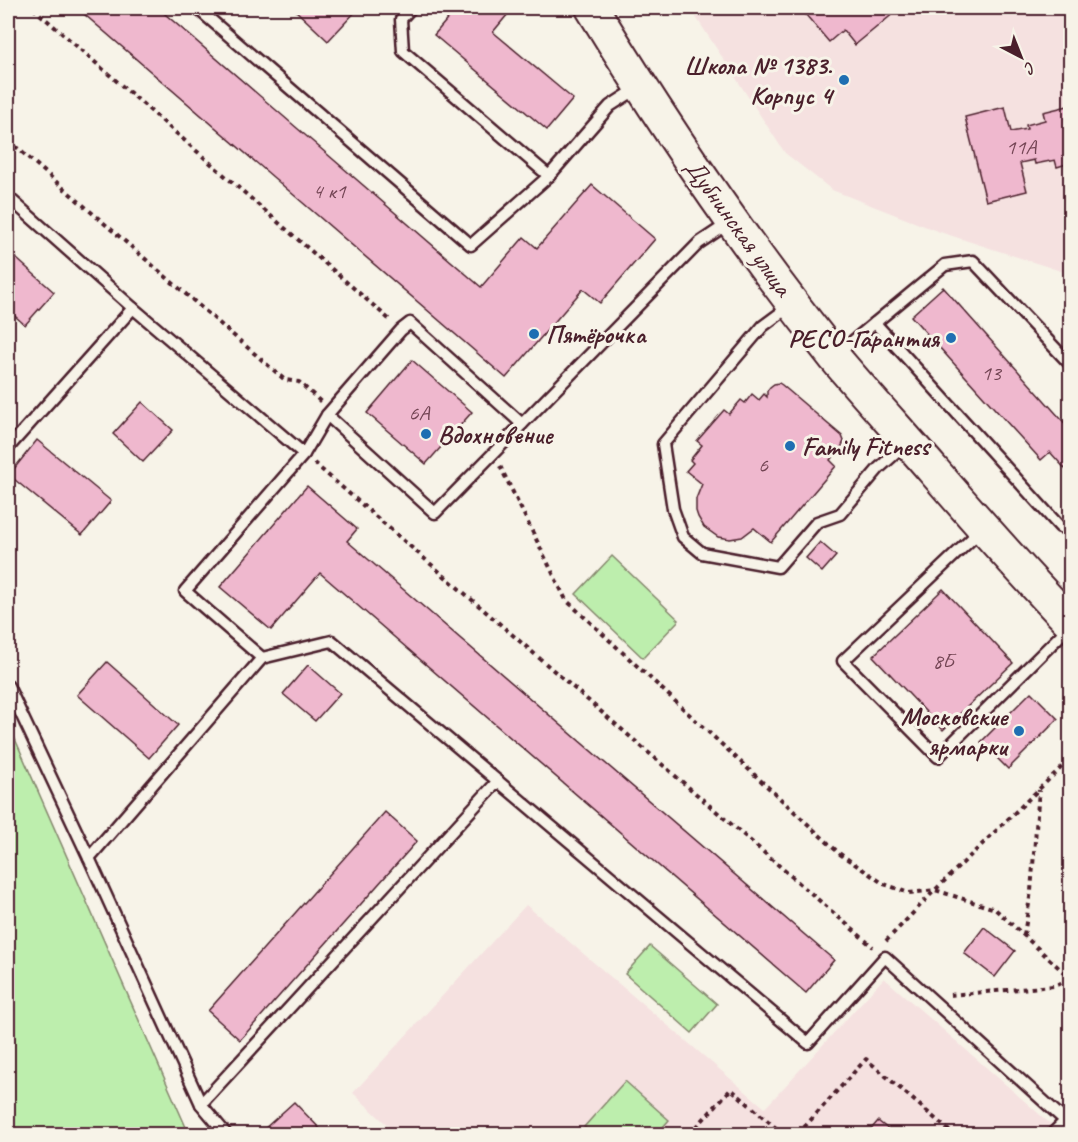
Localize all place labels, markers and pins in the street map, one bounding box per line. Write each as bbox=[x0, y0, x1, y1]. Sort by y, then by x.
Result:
place label: Школа № 1383. Корпус 4 bbox=[684, 49, 835, 112]
marker: Школа № 1383. Корпус 4 bbox=[837, 73, 851, 87]
place label: Пятёрочка bbox=[546, 318, 647, 351]
place label: РЕСО-Гарантия bbox=[788, 322, 940, 355]
marker: Пятёрочка bbox=[527, 327, 541, 341]
marker: РЕСО-Гарантия bbox=[944, 331, 958, 345]
place label: Вдохновение bbox=[438, 418, 554, 451]
marker: Вдохновение bbox=[419, 427, 433, 441]
place label: Family Fitness bbox=[802, 430, 932, 463]
marker: Family Fitness bbox=[783, 439, 797, 453]
place label: Московские ярмарки bbox=[901, 700, 1010, 763]
marker: Московские ярмарки bbox=[1012, 724, 1026, 738]

